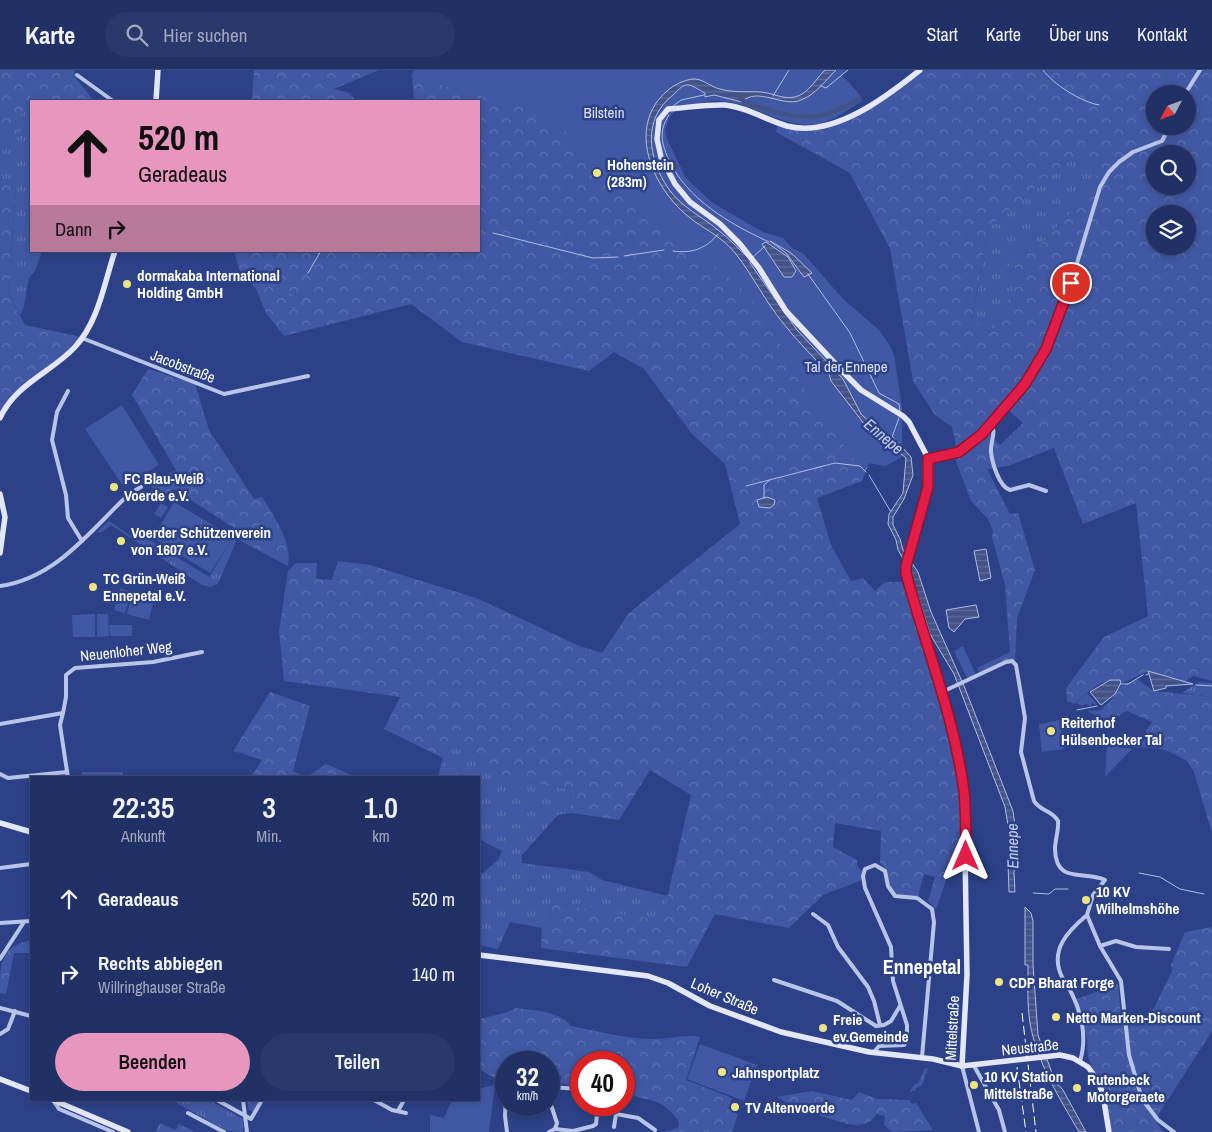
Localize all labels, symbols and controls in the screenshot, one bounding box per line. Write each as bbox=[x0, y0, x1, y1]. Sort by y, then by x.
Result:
search box bbox=[105, 12, 455, 57]
text: Karte bbox=[25, 19, 75, 51]
icon: search bbox=[123, 21, 151, 49]
text: Hier suchen bbox=[163, 22, 247, 48]
text: Start bbox=[927, 22, 958, 47]
text: Karte bbox=[986, 22, 1021, 47]
text: Über uns bbox=[1049, 22, 1109, 47]
text: Kontakt bbox=[1137, 22, 1187, 47]
north arrow bbox=[1146, 85, 1196, 135]
map controls bbox=[1146, 85, 1196, 255]
park label: Bilstein bbox=[583, 102, 625, 123]
text: 520 m bbox=[138, 114, 219, 161]
icon: ahead bbox=[55, 120, 120, 185]
button: search bbox=[1146, 145, 1196, 195]
place label: Hohenstein (283m) bbox=[607, 154, 674, 192]
text: Geradeaus bbox=[138, 159, 227, 189]
marker: Hohenstein (283m) bbox=[591, 167, 603, 179]
button: layers bbox=[1146, 205, 1196, 255]
icon: right bbox=[102, 215, 130, 243]
text: Dann bbox=[55, 216, 92, 242]
pin bbox=[1050, 262, 1092, 304]
place label: dormakaba International Holding GmbH bbox=[137, 265, 280, 303]
icon: arrive bbox=[1057, 269, 1085, 297]
marker: dormakaba International Holding GmbH bbox=[121, 278, 133, 290]
street label: Jacobstraße bbox=[148, 344, 219, 388]
park label: Tal der Ennepe bbox=[805, 356, 888, 377]
water label: Ennepe bbox=[860, 413, 908, 459]
place label: FC Blau-Weiß Voerde e.V. bbox=[124, 468, 204, 506]
marker: FC Blau-Weiß Voerde e.V. bbox=[108, 481, 120, 493]
place label: Voerder Schützenverein von 1607 e.V. bbox=[131, 522, 271, 560]
marker: Voerder Schützenverein von 1607 e.V. bbox=[115, 535, 127, 547]
place label: TC Grün-Weiß Ennepetal e.V. bbox=[103, 568, 186, 606]
marker: TC Grün-Weiß Ennepetal e.V. bbox=[87, 581, 99, 593]
street label: Neuenloher Weg bbox=[79, 636, 173, 666]
place label: Reiterhof Hülsenbecker Tal bbox=[1061, 712, 1162, 750]
marker: Reiterhof Hülsenbecker Tal bbox=[1045, 725, 1057, 737]
text: 22:35 bbox=[112, 787, 174, 827]
text: 3 bbox=[262, 787, 276, 827]
text: 1.0 bbox=[364, 787, 398, 827]
water label: Ennepe bbox=[1001, 823, 1023, 869]
text: Ankunft bbox=[121, 825, 165, 847]
text: Min. bbox=[256, 825, 282, 847]
text: km bbox=[372, 825, 390, 847]
position arrow bbox=[939, 829, 991, 881]
place label: 10 KV Wilhelmshöhe bbox=[1096, 881, 1179, 919]
icon: ahead bbox=[55, 885, 83, 913]
text: Geradeaus bbox=[98, 886, 179, 912]
text: 520 m bbox=[412, 886, 455, 912]
marker: 10 KV Wilhelmshöhe bbox=[1080, 894, 1092, 906]
text: Rechts abbiegen bbox=[98, 950, 223, 976]
district label: Ennepetal bbox=[883, 953, 961, 980]
icon: right bbox=[55, 960, 83, 988]
text: 140 m bbox=[412, 961, 455, 987]
street label: Loher Straße bbox=[688, 972, 762, 1020]
place label: CDP Bharat Forge bbox=[1009, 972, 1114, 993]
text: Willringhauser Straße bbox=[98, 976, 226, 998]
marker: CDP Bharat Forge bbox=[993, 976, 1005, 988]
street label: Mittelstraße bbox=[940, 995, 964, 1061]
place label: Netto Marken-Discount bbox=[1066, 1007, 1201, 1028]
place label: Freie ev.Gemeinde bbox=[833, 1009, 909, 1047]
marker: Netto Marken-Discount bbox=[1050, 1011, 1062, 1023]
marker: Freie ev.Gemeinde bbox=[817, 1022, 829, 1034]
button: Beenden bbox=[55, 1033, 250, 1091]
button: Teilen bbox=[260, 1033, 455, 1091]
street label: Neustraße bbox=[1000, 1034, 1060, 1060]
speed limit sign: 40 bbox=[570, 1051, 635, 1116]
text: 32 bbox=[516, 1060, 539, 1094]
place label: Jahnsportplatz bbox=[732, 1062, 819, 1083]
marker: Jahnsportplatz bbox=[716, 1066, 728, 1078]
place label: 10 KV Station Mittelstraße bbox=[984, 1066, 1063, 1104]
place label: Rutenbeck Motorgeraete bbox=[1087, 1069, 1165, 1107]
marker: 10 KV Station Mittelstraße bbox=[968, 1079, 980, 1091]
marker: Rutenbeck Motorgeraete bbox=[1071, 1082, 1083, 1094]
text: km/h bbox=[517, 1088, 538, 1104]
place label: TV Altenvoerde bbox=[745, 1097, 835, 1118]
marker: TV Altenvoerde bbox=[729, 1101, 741, 1113]

